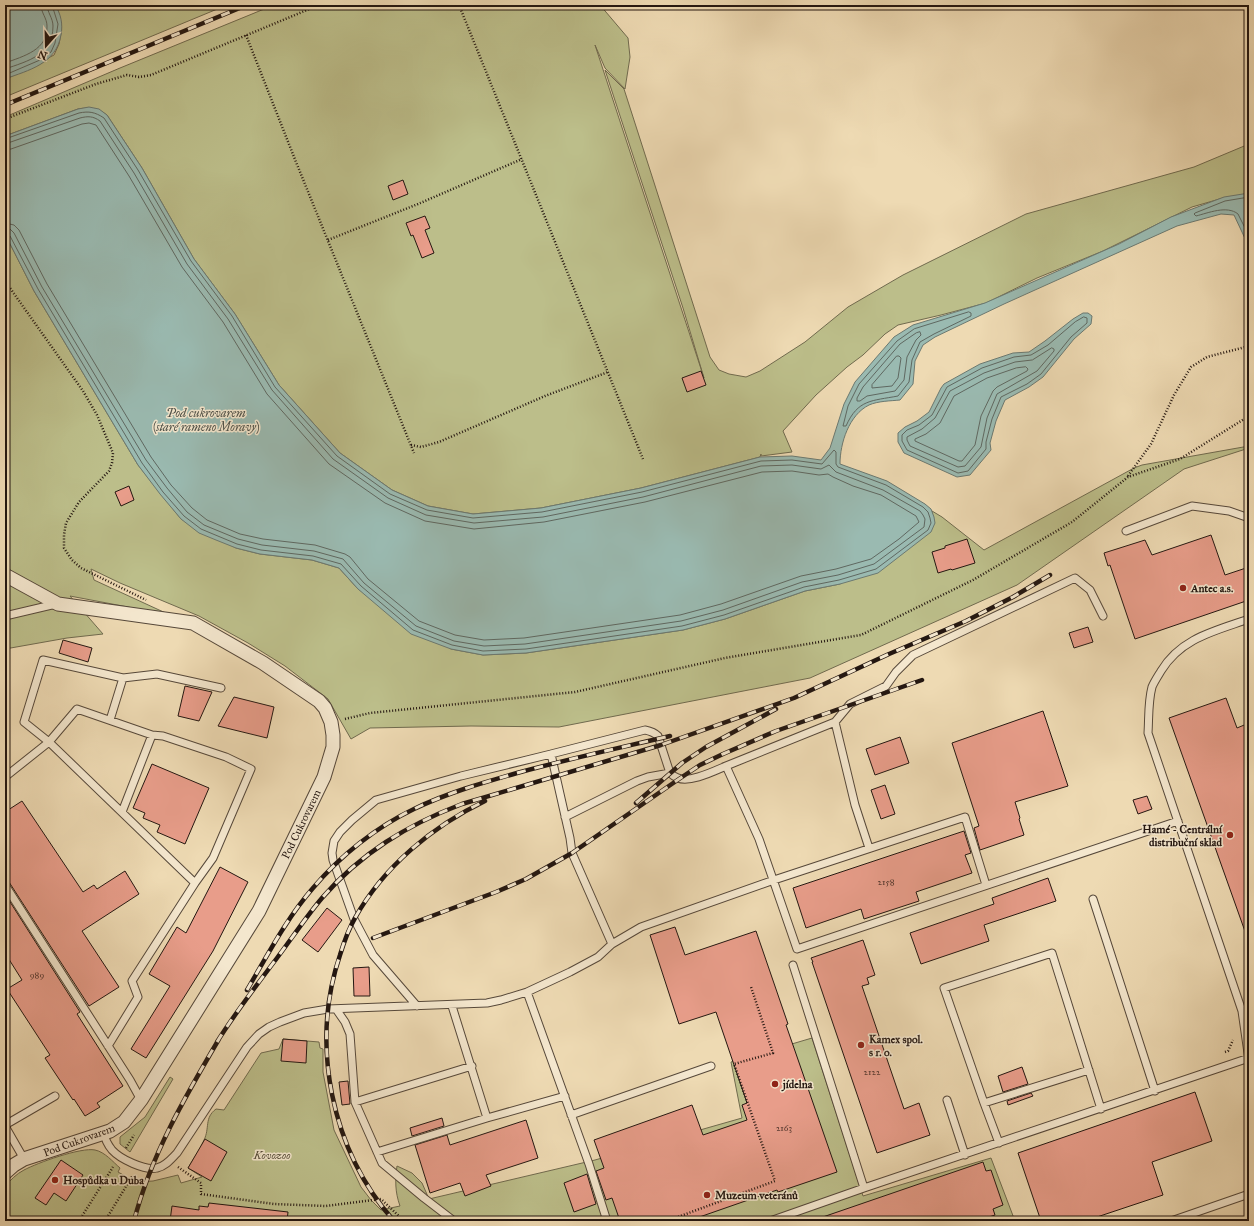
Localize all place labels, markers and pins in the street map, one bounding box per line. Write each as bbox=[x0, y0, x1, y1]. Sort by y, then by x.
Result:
place label: Antec a.s. bbox=[1190, 582, 1234, 595]
marker: Antec a.s. bbox=[1178, 583, 1188, 593]
place label: Hamé - Centrální distribuční sklad bbox=[1142, 823, 1223, 849]
marker: Hamé - Centrální distribuční sklad bbox=[1225, 830, 1235, 840]
place label: Kamex spol. s r. o. bbox=[869, 1033, 924, 1059]
marker: Kamex spol. s r. o. bbox=[856, 1040, 866, 1050]
place label: jídelna bbox=[781, 1078, 813, 1092]
marker: jídelna bbox=[770, 1079, 780, 1089]
place label: Hospůdka u Duba bbox=[63, 1174, 144, 1188]
marker: Hospůdka u Duba bbox=[50, 1175, 60, 1185]
place label: Muzeum veteránů bbox=[715, 1189, 798, 1202]
marker: Muzeum veteránů bbox=[702, 1190, 712, 1200]

